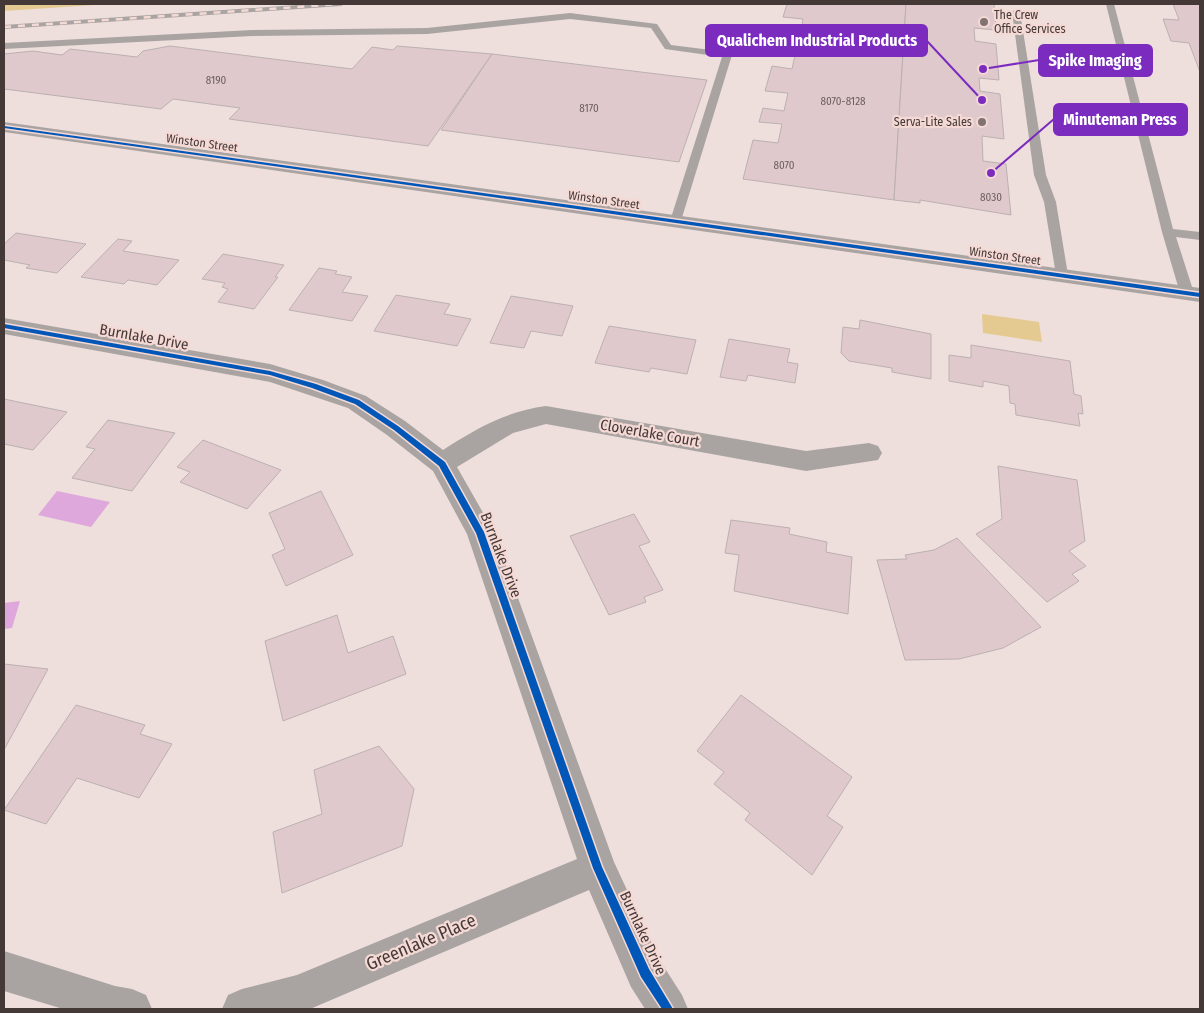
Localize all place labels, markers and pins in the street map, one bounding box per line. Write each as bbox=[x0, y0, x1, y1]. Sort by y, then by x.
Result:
place label: The Crew Office Services bbox=[994, 8, 1066, 36]
marker: The Crew Office Services bbox=[978, 16, 990, 28]
callout: Qualichem Industrial Products bbox=[706, 25, 927, 56]
callout: Spike Imaging bbox=[1039, 45, 1152, 76]
callout: Minuteman Press bbox=[1054, 104, 1187, 135]
place label: Serva-Lite Sales bbox=[894, 115, 972, 129]
marker: Serva-Lite Sales bbox=[976, 116, 988, 128]

